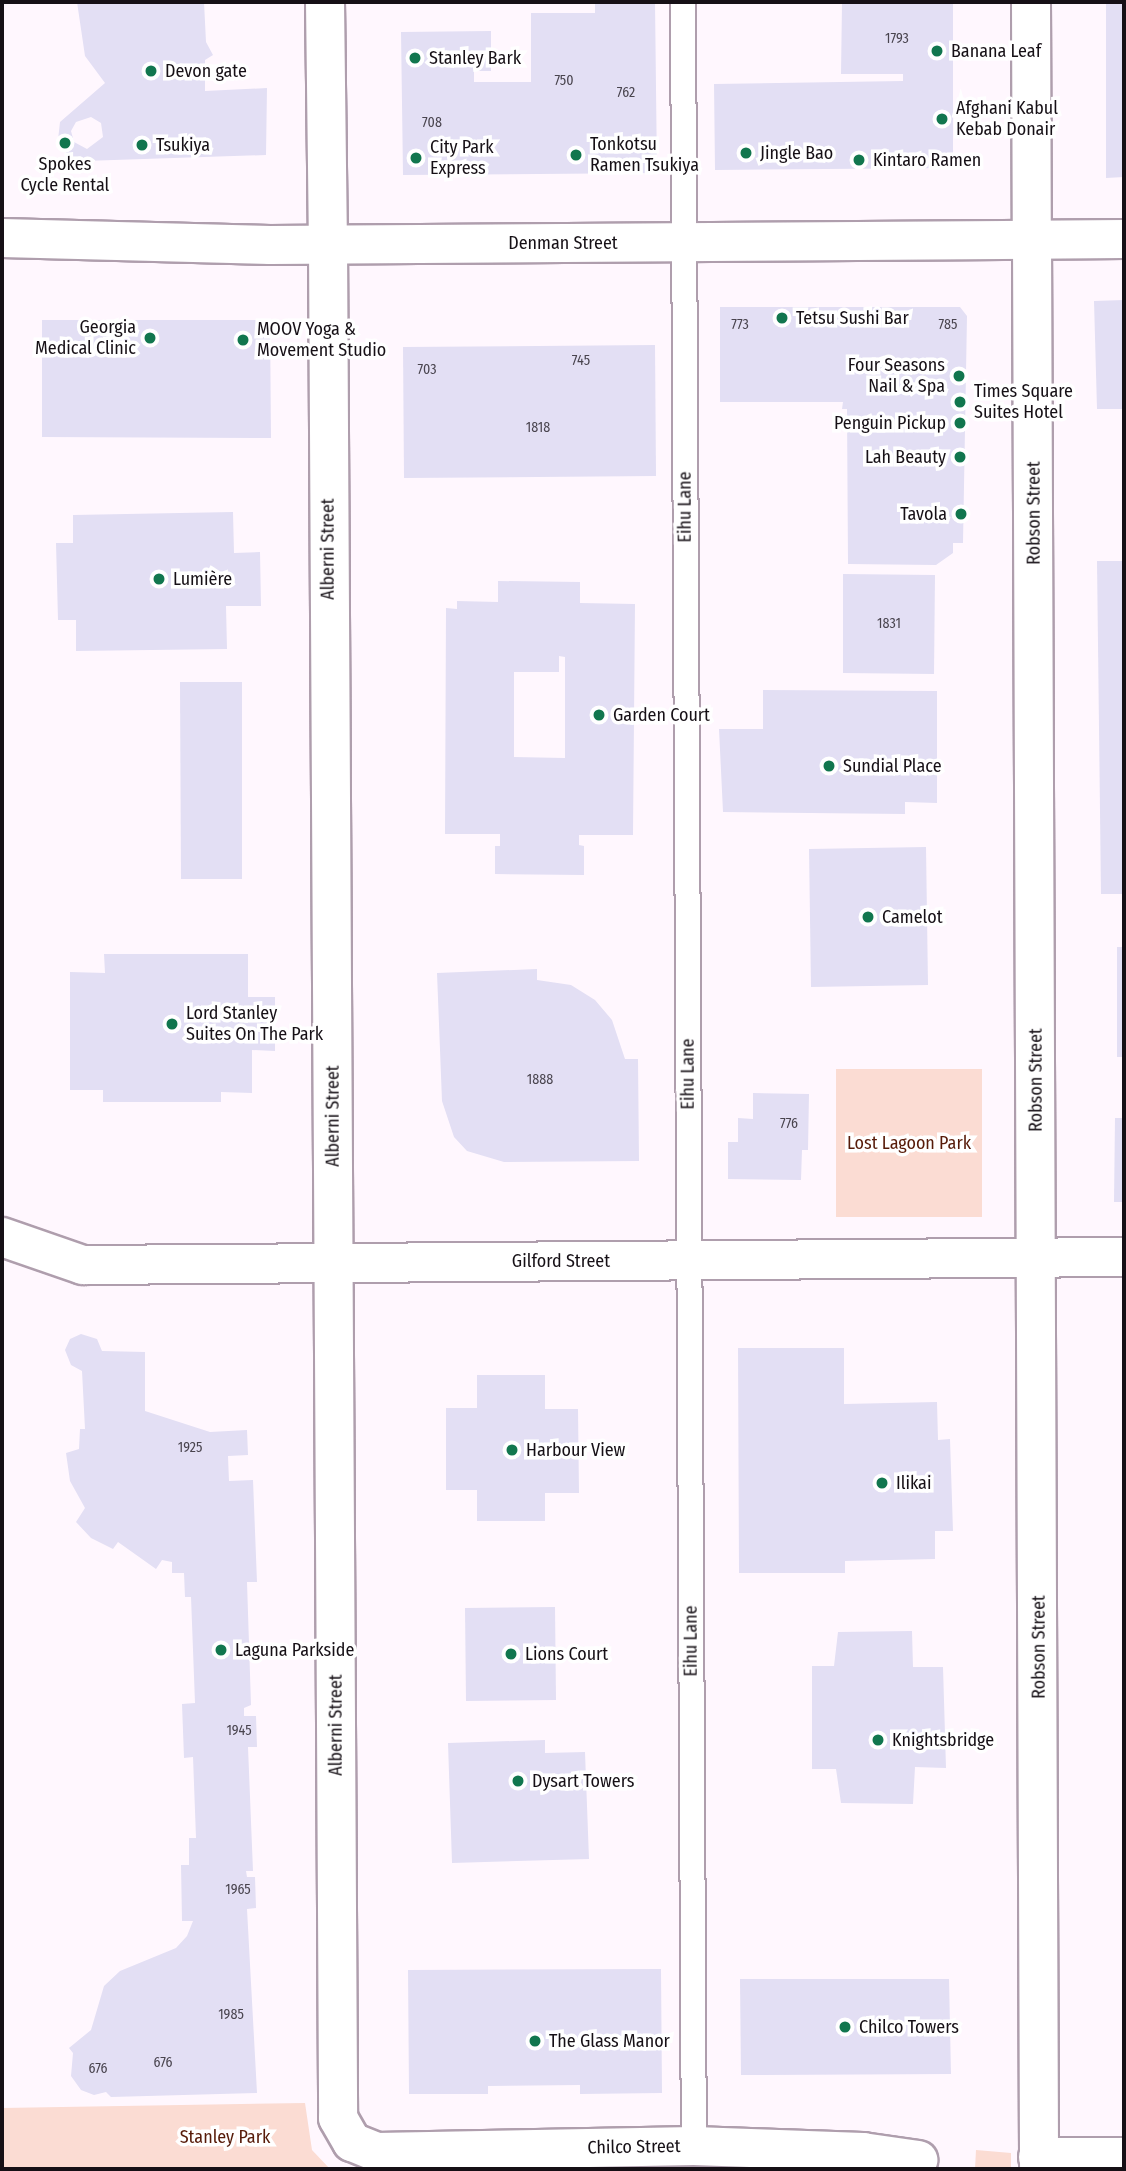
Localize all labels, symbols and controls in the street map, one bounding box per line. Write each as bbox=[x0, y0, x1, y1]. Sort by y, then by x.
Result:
house number: 1793 bbox=[885, 31, 909, 47]
place label: Banana Leaf bbox=[951, 40, 1041, 62]
marker: Banana Leaf bbox=[929, 43, 945, 59]
place label: Stanley Bark bbox=[429, 47, 521, 69]
marker: Stanley Bark bbox=[407, 50, 423, 66]
place label: Devon gate bbox=[165, 60, 247, 82]
marker: Devon gate bbox=[143, 63, 159, 79]
house number: 750 bbox=[554, 73, 574, 89]
house number: 762 bbox=[617, 85, 635, 101]
place label: Afghani Kabul Kebab Donair bbox=[956, 98, 1058, 140]
marker: Afghani Kabul Kebab Donair bbox=[934, 111, 950, 127]
house number: 708 bbox=[422, 115, 442, 131]
place label: Tsukiya bbox=[156, 134, 210, 156]
place label: Tonkotsu Ramen Tsukiya bbox=[590, 134, 699, 176]
marker: Spokes Cycle Rental bbox=[57, 135, 73, 151]
marker: Tsukiya bbox=[134, 137, 150, 153]
place label: City Park Express bbox=[430, 137, 494, 180]
place label: Jingle Bao bbox=[760, 142, 833, 164]
marker: Jingle Bao bbox=[738, 145, 754, 161]
marker: Tonkotsu Ramen Tsukiya bbox=[568, 147, 584, 163]
place label: Kintaro Ramen bbox=[873, 149, 981, 171]
marker: City Park Express bbox=[408, 150, 424, 166]
marker: Kintaro Ramen bbox=[851, 152, 867, 168]
place label: Spokes Cycle Rental bbox=[21, 154, 109, 196]
street label: Denman Street bbox=[508, 232, 618, 254]
place label: Tetsu Sushi Bar bbox=[796, 307, 909, 329]
marker: Tetsu Sushi Bar bbox=[774, 310, 790, 326]
place label: Georgia Medical Clinic bbox=[35, 317, 136, 360]
house number: 773 bbox=[731, 317, 749, 333]
house number: 785 bbox=[939, 317, 957, 333]
place label: MOOV Yoga & Movement Studio bbox=[257, 319, 386, 362]
marker: Georgia Medical Clinic bbox=[142, 330, 158, 346]
marker: MOOV Yoga & Movement Studio bbox=[235, 332, 251, 348]
house number: 745 bbox=[572, 353, 590, 369]
place label: Four Seasons Nail & Spa bbox=[848, 355, 945, 398]
house number: 703 bbox=[418, 362, 436, 378]
marker: Four Seasons Nail & Spa bbox=[951, 368, 967, 384]
place label: Times Square Suites Hotel bbox=[974, 381, 1073, 424]
marker: Times Square Suites Hotel bbox=[952, 394, 968, 410]
place label: Penguin Pickup bbox=[834, 412, 946, 434]
marker: Penguin Pickup bbox=[952, 415, 968, 431]
house number: 1818 bbox=[526, 420, 550, 436]
place label: Lah Beauty bbox=[865, 446, 946, 468]
marker: Lah Beauty bbox=[952, 449, 968, 465]
street label: Robson Street bbox=[1023, 461, 1045, 565]
street label: Eihu Lane bbox=[674, 471, 696, 543]
street label: Alberni Street bbox=[317, 498, 339, 600]
place label: Tavola bbox=[900, 503, 947, 525]
marker: Tavola bbox=[953, 506, 969, 522]
place label: Lumière bbox=[173, 568, 232, 590]
marker: Lumière bbox=[151, 571, 167, 587]
house number: 1831 bbox=[877, 616, 901, 632]
place label: Garden Court bbox=[613, 704, 710, 726]
marker: Garden Court bbox=[591, 707, 607, 723]
place label: Sundial Place bbox=[843, 755, 942, 777]
marker: Sundial Place bbox=[821, 758, 837, 774]
place label: Camelot bbox=[882, 906, 943, 928]
marker: Camelot bbox=[860, 909, 876, 925]
place label: Lord Stanley Suites On The Park bbox=[186, 1003, 323, 1046]
marker: Lord Stanley Suites On The Park bbox=[164, 1016, 180, 1032]
street label: Robson Street bbox=[1025, 1028, 1047, 1132]
street label: Eihu Lane bbox=[677, 1038, 699, 1110]
street label: Alberni Street bbox=[322, 1065, 344, 1167]
house number: 1888 bbox=[527, 1072, 553, 1088]
house number: 776 bbox=[780, 1116, 798, 1132]
park label: Lost Lagoon Park bbox=[847, 1132, 971, 1154]
street label: Gilford Street bbox=[512, 1250, 610, 1272]
place label: Harbour View bbox=[526, 1439, 625, 1461]
house number: 1925 bbox=[178, 1440, 202, 1456]
marker: Harbour View bbox=[504, 1442, 520, 1458]
place label: Ilikai bbox=[896, 1472, 931, 1494]
marker: Ilikai bbox=[874, 1475, 890, 1491]
street label: Robson Street bbox=[1028, 1595, 1050, 1699]
street label: Eihu Lane bbox=[680, 1605, 702, 1677]
place label: Laguna Parkside bbox=[235, 1639, 354, 1661]
marker: Laguna Parkside bbox=[213, 1642, 229, 1658]
place label: Lions Court bbox=[525, 1643, 608, 1665]
marker: Lions Court bbox=[503, 1646, 519, 1662]
street label: Alberni Street bbox=[325, 1674, 347, 1776]
house number: 1945 bbox=[226, 1723, 252, 1739]
place label: Knightsbridge bbox=[892, 1729, 994, 1751]
marker: Knightsbridge bbox=[870, 1732, 886, 1748]
place label: Dysart Towers bbox=[532, 1770, 634, 1792]
marker: Dysart Towers bbox=[510, 1773, 526, 1789]
house number: 1965 bbox=[225, 1882, 251, 1898]
house number: 1985 bbox=[218, 2007, 244, 2023]
place label: Chilco Towers bbox=[859, 2016, 959, 2038]
marker: Chilco Towers bbox=[837, 2019, 853, 2035]
place label: The Glass Manor bbox=[549, 2030, 670, 2052]
marker: The Glass Manor bbox=[527, 2033, 543, 2049]
house number: 676 bbox=[154, 2055, 172, 2071]
house number: 676 bbox=[89, 2061, 107, 2077]
park label: Stanley Park bbox=[180, 2126, 270, 2148]
street label: Chilco Street bbox=[587, 2135, 681, 2159]

